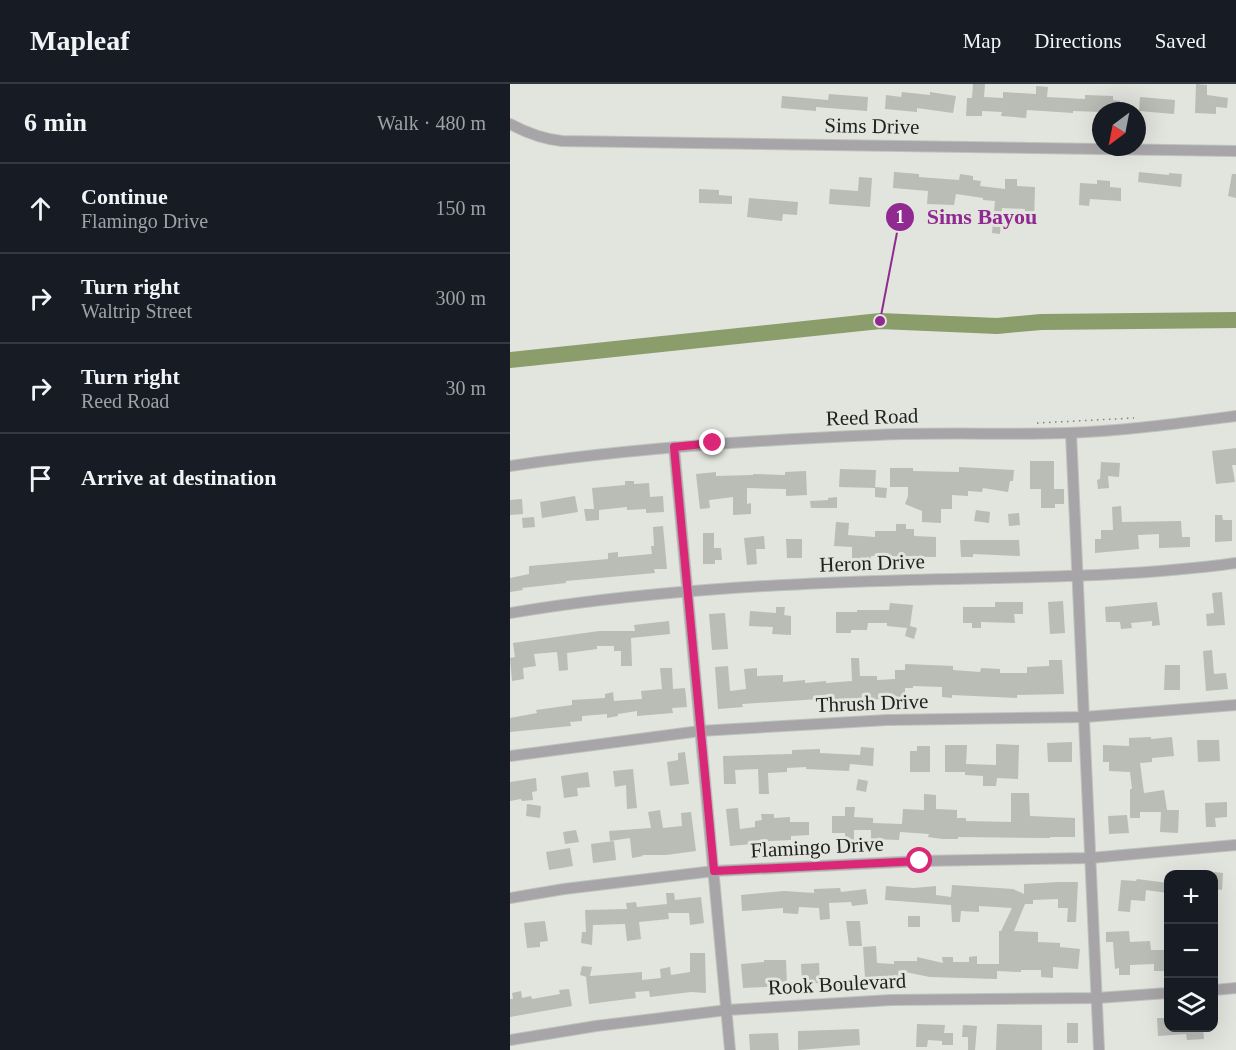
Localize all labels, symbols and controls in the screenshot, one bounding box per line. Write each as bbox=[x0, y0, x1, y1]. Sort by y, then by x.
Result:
text: Mapleaf bbox=[30, 25, 130, 56]
text: Map bbox=[963, 29, 1001, 53]
text: Directions bbox=[1034, 29, 1122, 53]
text: Saved bbox=[1155, 29, 1206, 53]
north arrow bbox=[1092, 102, 1146, 156]
text: 6 min bbox=[24, 108, 87, 137]
text: Walk · 480 m bbox=[377, 112, 486, 134]
street label: Sims Drive bbox=[824, 113, 920, 139]
text: Continue bbox=[81, 184, 168, 209]
icon: ahead bbox=[24, 192, 57, 225]
text: 150 m bbox=[435, 197, 486, 219]
callout: Sims Bayou bbox=[885, 197, 1049, 237]
text: Sims Bayou bbox=[927, 204, 1037, 229]
text: 1 bbox=[896, 207, 905, 227]
text: Flamingo Drive bbox=[81, 210, 208, 232]
text: Turn right bbox=[81, 274, 180, 299]
icon: right bbox=[24, 282, 57, 315]
text: 300 m bbox=[435, 287, 486, 309]
text: Waltrip Street bbox=[81, 300, 192, 322]
text: Turn right bbox=[81, 364, 180, 389]
icon: right bbox=[24, 372, 57, 405]
text: 30 m bbox=[445, 377, 486, 399]
text: Reed Road bbox=[81, 390, 169, 412]
street label: Reed Road bbox=[825, 403, 919, 431]
route end bbox=[699, 429, 725, 455]
icon: arrive bbox=[24, 462, 57, 495]
text: Arrive at destination bbox=[81, 465, 277, 490]
street label: Heron Drive bbox=[819, 549, 925, 577]
street label: Thrush Drive bbox=[815, 689, 929, 717]
street label: Flamingo Drive bbox=[750, 832, 884, 862]
route start bbox=[906, 847, 932, 873]
map controls bbox=[1164, 870, 1218, 1032]
button: + bbox=[1164, 870, 1218, 924]
button: − bbox=[1164, 924, 1218, 978]
street label: Rook Boulevard bbox=[767, 968, 907, 1000]
button: layers bbox=[1164, 978, 1218, 1032]

